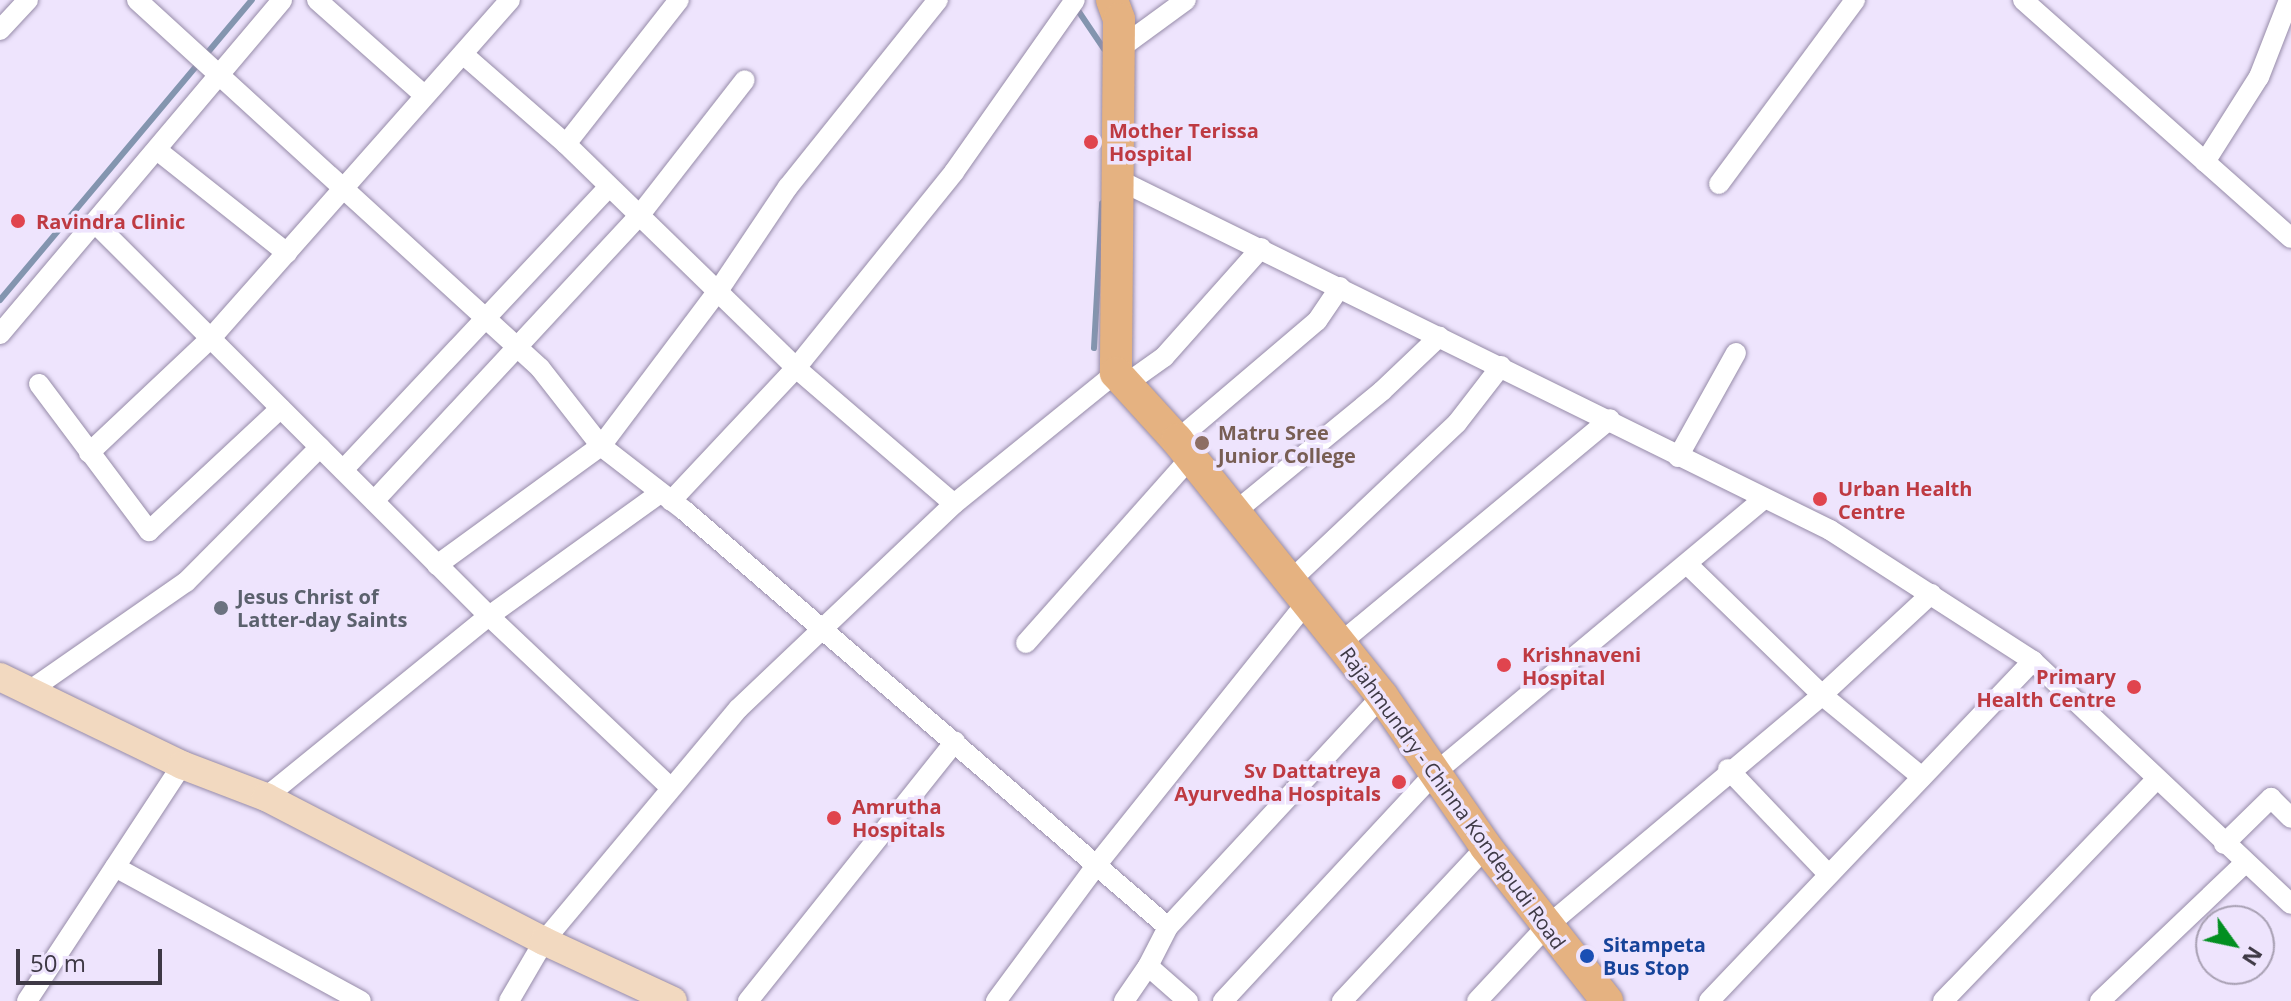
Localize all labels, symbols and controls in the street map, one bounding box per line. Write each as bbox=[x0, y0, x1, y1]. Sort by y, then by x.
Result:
place label: Mother Terissa Hospital bbox=[1109, 118, 1259, 165]
marker: Mother Terissa Hospital bbox=[1080, 131, 1102, 153]
place label: Ravindra Clinic bbox=[36, 209, 185, 233]
marker: Ravindra Clinic bbox=[7, 210, 29, 232]
place label: Matru Sree Junior College bbox=[1218, 420, 1356, 467]
marker: Matru Sree Junior College bbox=[1193, 434, 1211, 452]
place label: Urban Health Centre bbox=[1838, 476, 1972, 523]
marker: Urban Health Centre bbox=[1809, 488, 1831, 510]
place label: Jesus Christ of Latter-day Saints bbox=[237, 584, 407, 631]
marker: Jesus Christ of Latter-day Saints bbox=[212, 599, 230, 617]
street label: Rajahmundry - Chinna Kondepudi Road bbox=[1335, 642, 1571, 954]
place label: Krishnaveni Hospital bbox=[1522, 642, 1641, 689]
marker: Krishnaveni Hospital bbox=[1493, 654, 1515, 676]
place label: Primary Health Centre bbox=[1976, 664, 2116, 711]
marker: Primary Health Centre bbox=[2123, 676, 2145, 698]
place label: Sv Dattatreya Ayurvedha Hospitals bbox=[1174, 758, 1381, 805]
marker: Sv Dattatreya Ayurvedha Hospitals bbox=[1388, 771, 1410, 793]
place label: Amrutha Hospitals bbox=[852, 794, 945, 841]
marker: Amrutha Hospitals bbox=[823, 807, 845, 829]
north arrow bbox=[2195, 905, 2275, 985]
place label: Sitampeta Bus Stop bbox=[1603, 932, 1706, 979]
scale bar bbox=[20, 933, 166, 983]
text: N bbox=[2236, 941, 2271, 973]
text: 50 m bbox=[30, 946, 86, 979]
marker: Sitampeta Bus Stop bbox=[1578, 947, 1596, 965]

